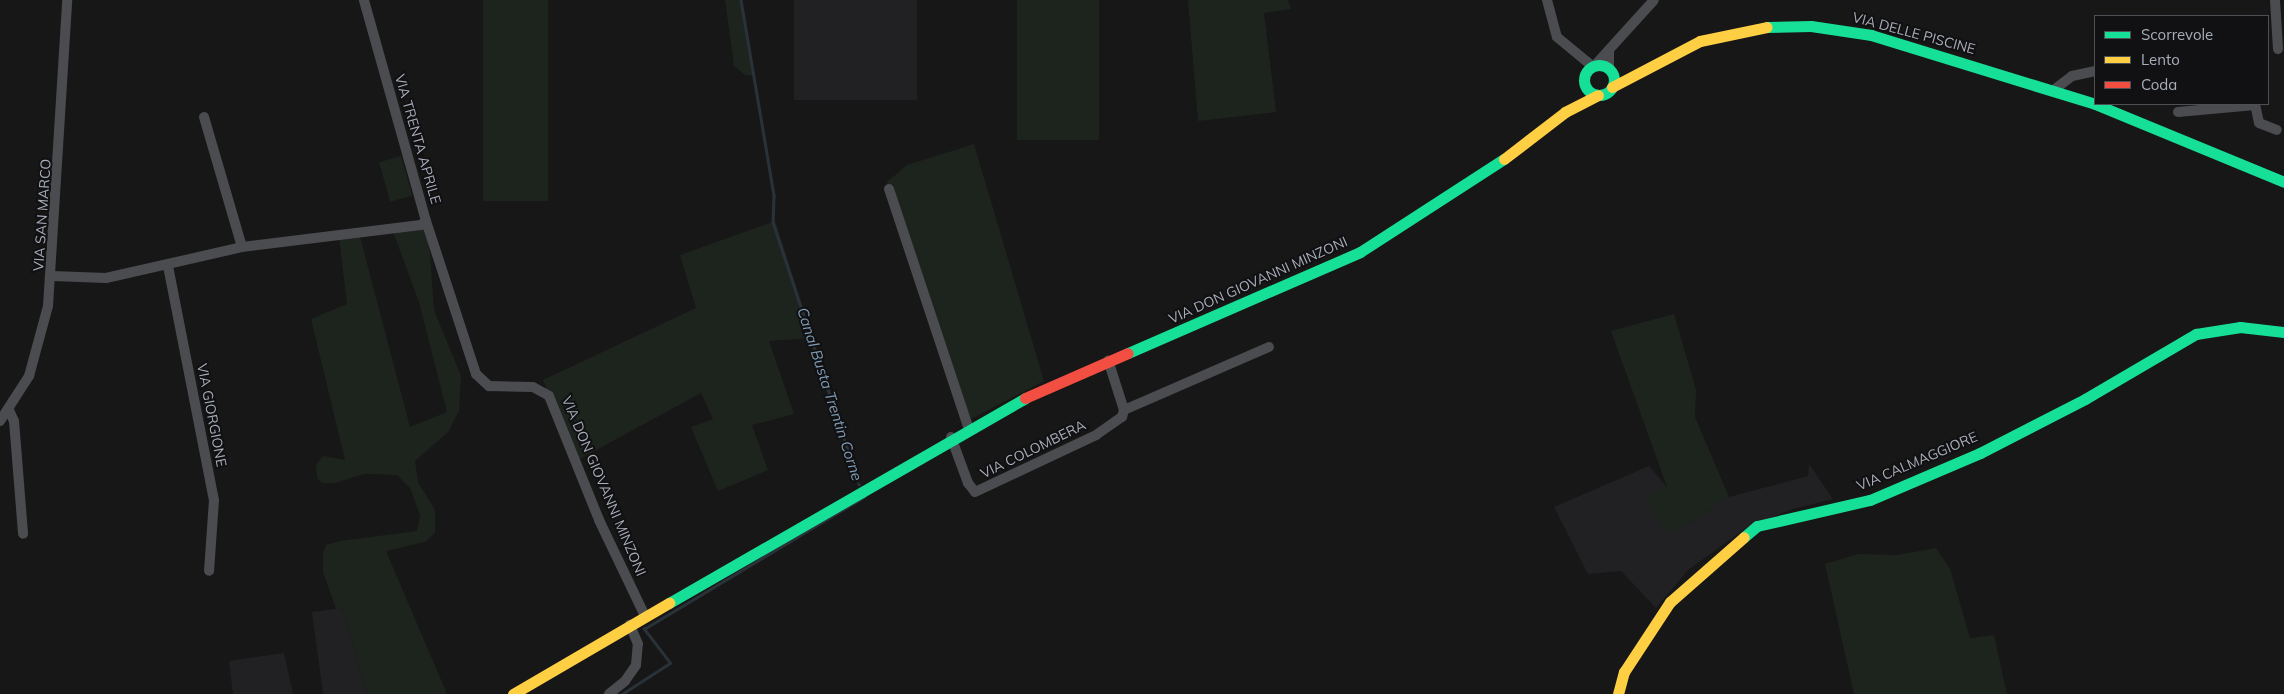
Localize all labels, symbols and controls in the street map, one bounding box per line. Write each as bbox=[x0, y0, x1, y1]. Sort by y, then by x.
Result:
street label: VIA DELLE PISCINE bbox=[1851, 9, 1977, 57]
legend bbox=[2094, 15, 2269, 105]
text: Scorrevole bbox=[2141, 25, 2213, 44]
text: Lento bbox=[2141, 50, 2180, 69]
street label: VIA TRENTA APRILE bbox=[391, 72, 445, 206]
text: Coda bbox=[2141, 75, 2177, 94]
street label: VIA SAN MARCO bbox=[30, 158, 54, 272]
street label: VIA DON GIOVANNI MINZONI bbox=[1166, 233, 1350, 327]
water label: Canal Busta Trentin Corne bbox=[793, 305, 867, 483]
street label: VIA GIORGIONE bbox=[194, 362, 230, 468]
street label: VIA DON GIOVANNI MINZONI bbox=[558, 394, 650, 578]
street label: VIA COLOMBERA bbox=[978, 416, 1088, 482]
street label: VIA CALMAGGIORE bbox=[1854, 428, 1980, 494]

